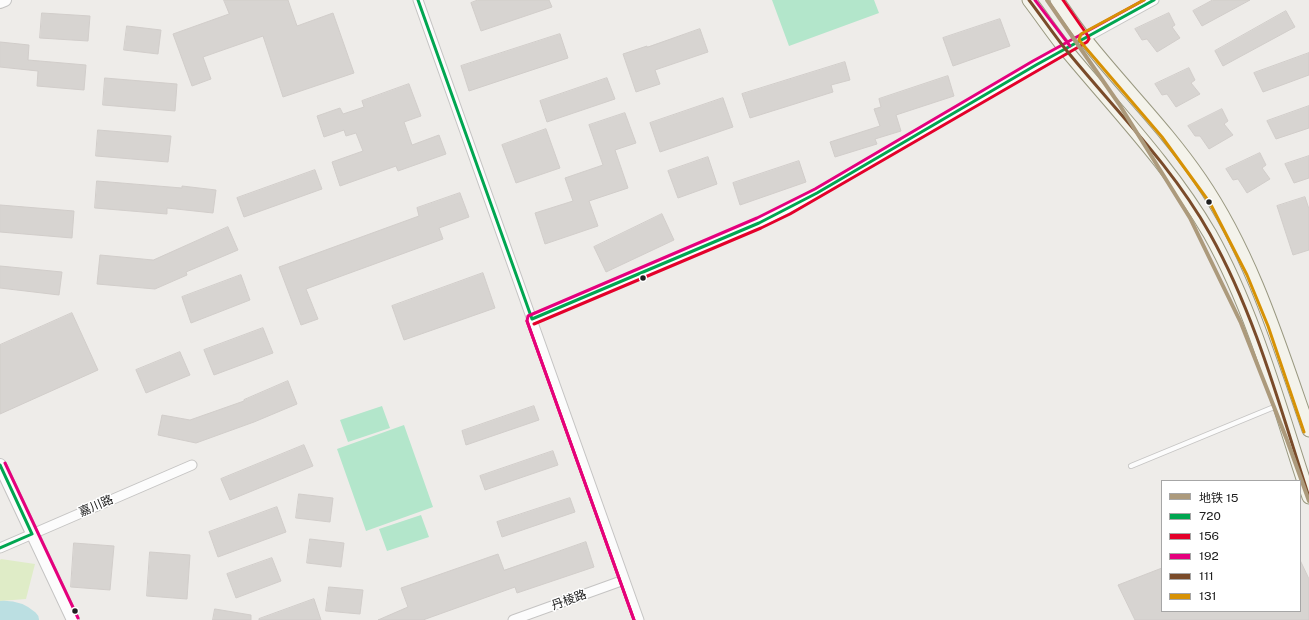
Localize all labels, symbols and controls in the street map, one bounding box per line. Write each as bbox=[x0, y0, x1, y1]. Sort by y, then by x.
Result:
unlabelled marker bbox=[1204, 197, 1214, 207]
unlabelled marker bbox=[638, 273, 648, 283]
legend bbox=[1161, 480, 1301, 612]
text: 地铁 15 bbox=[1199, 491, 1239, 505]
street label: 嘉川路 bbox=[77, 492, 115, 520]
text: 720 bbox=[1199, 509, 1221, 523]
text: 156 bbox=[1199, 529, 1219, 543]
text: 192 bbox=[1199, 549, 1219, 563]
text: 111 bbox=[1199, 569, 1214, 583]
street label: 丹棱路 bbox=[550, 587, 588, 613]
text: 131 bbox=[1199, 589, 1216, 603]
unlabelled marker bbox=[70, 606, 80, 616]

